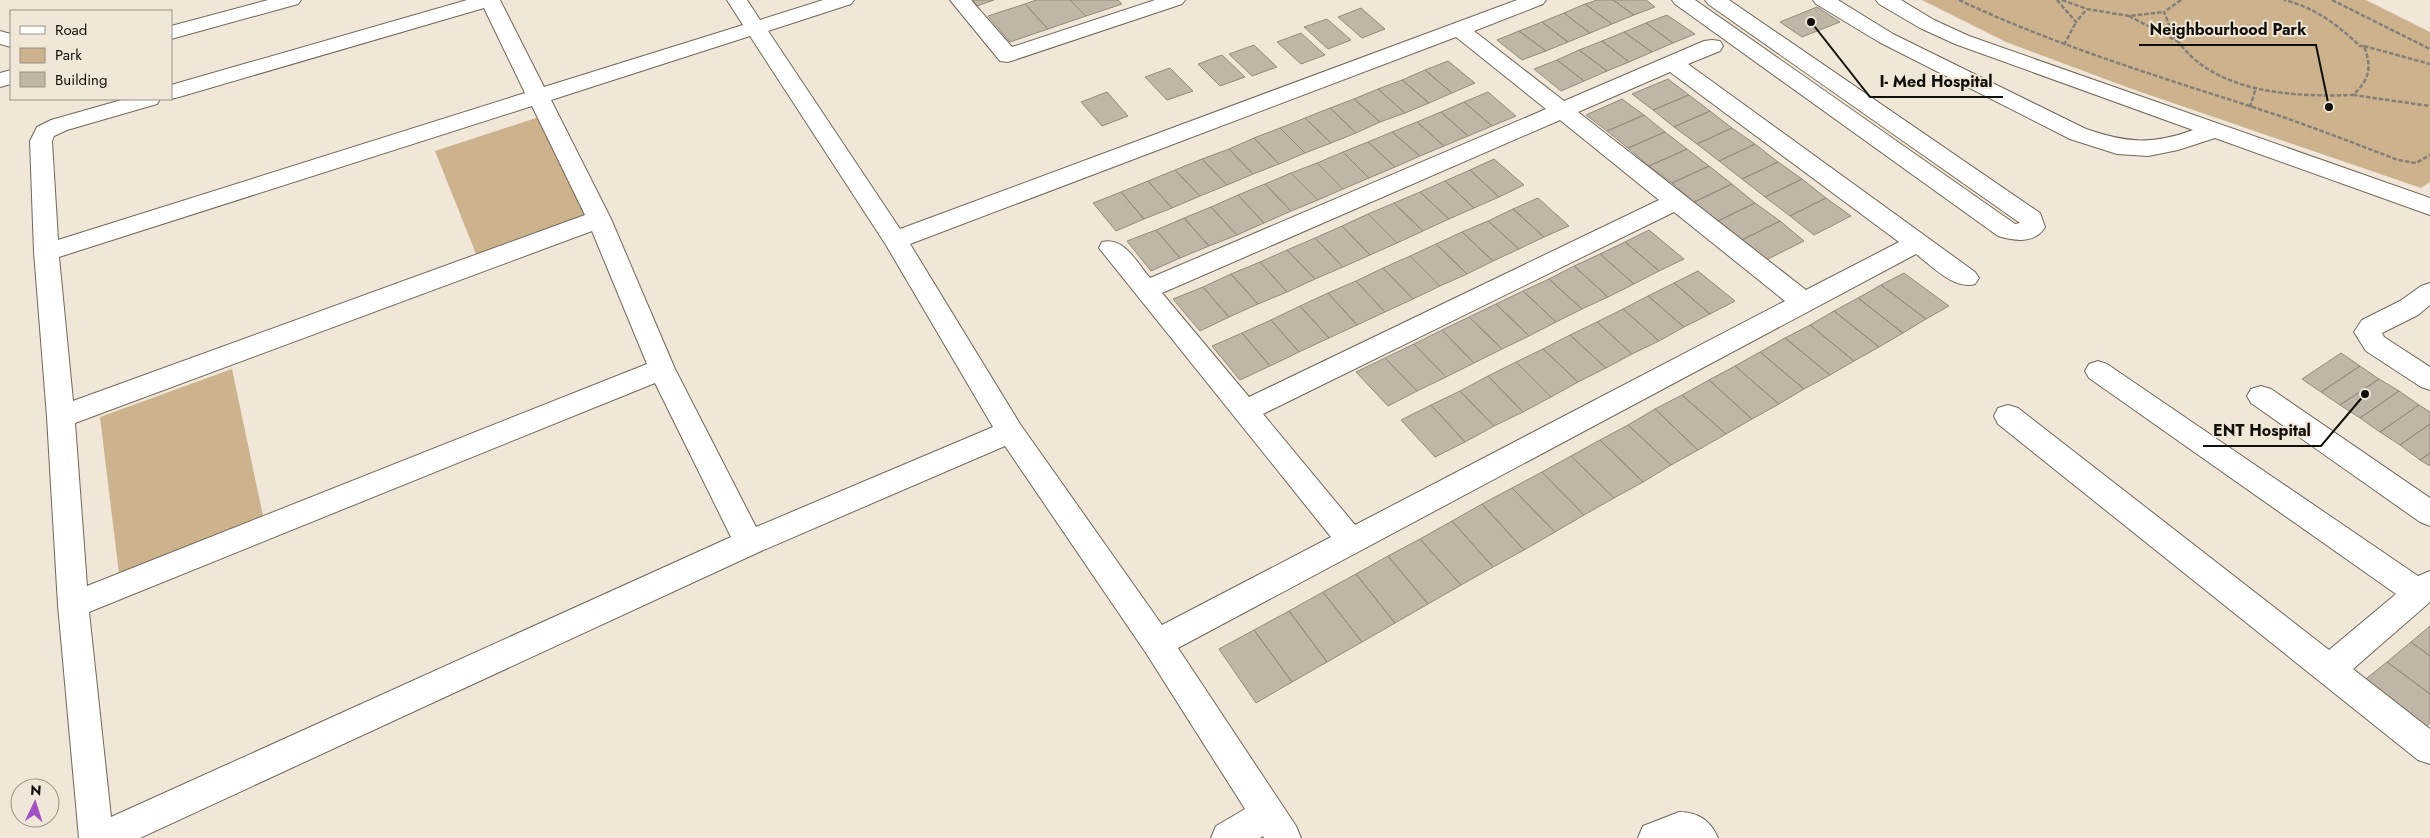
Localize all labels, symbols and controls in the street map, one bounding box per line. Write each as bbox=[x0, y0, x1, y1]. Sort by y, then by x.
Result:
legend bbox=[10, 10, 172, 100]
callout: Neighbourhood Park bbox=[2139, 14, 2316, 45]
text: Neighbourhood Park bbox=[2150, 18, 2307, 41]
text: Road bbox=[55, 19, 87, 41]
text: Park bbox=[55, 44, 82, 66]
callout: I- Med Hospital bbox=[1870, 66, 2003, 97]
text: Building bbox=[55, 69, 107, 91]
text: I- Med Hospital bbox=[1879, 70, 1993, 93]
callout: ENT Hospital bbox=[2203, 415, 2321, 446]
text: ENT Hospital bbox=[2213, 419, 2311, 442]
north arrow bbox=[10, 778, 60, 828]
text: N bbox=[30, 780, 42, 800]

